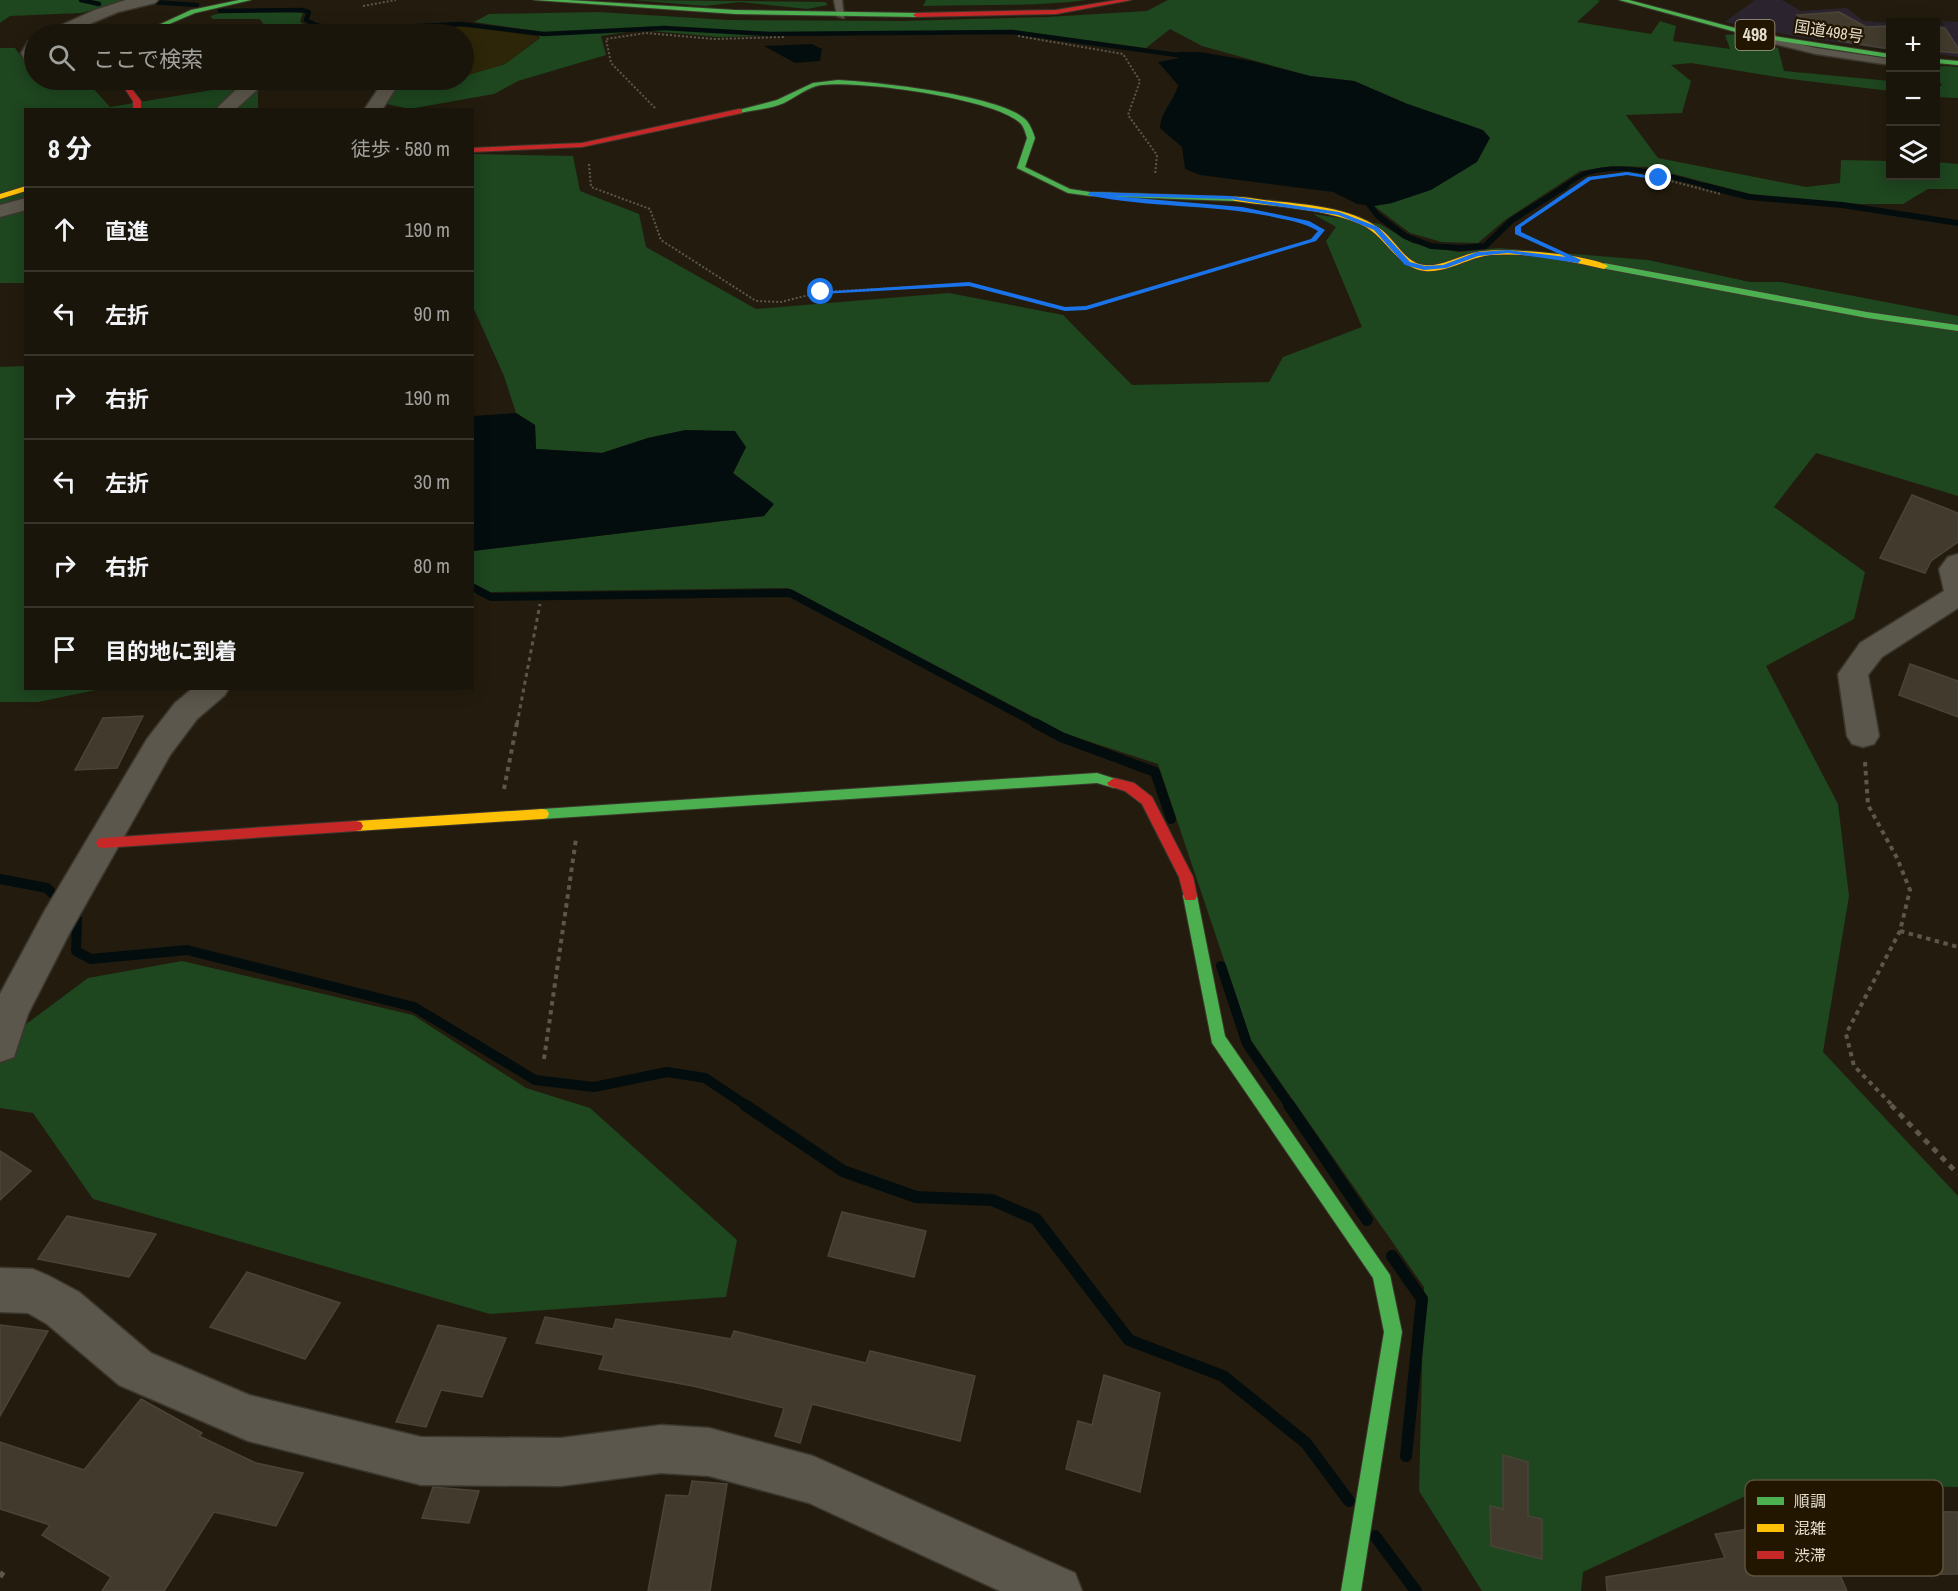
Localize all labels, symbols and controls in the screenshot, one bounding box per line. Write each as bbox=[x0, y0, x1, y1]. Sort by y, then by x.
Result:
street label: 国道498号 bbox=[1793, 15, 1865, 47]
map controls bbox=[1886, 18, 1940, 180]
button: + bbox=[1886, 18, 1940, 72]
road number: 498 bbox=[1736, 20, 1774, 50]
search box bbox=[24, 24, 474, 90]
icon: search bbox=[45, 41, 78, 74]
text: ここで検索 bbox=[93, 44, 203, 74]
button: − bbox=[1886, 72, 1940, 126]
button: layers bbox=[1886, 126, 1940, 180]
text: 8 分 bbox=[48, 131, 92, 166]
text: 徒歩 · 580 m bbox=[351, 135, 450, 162]
route end bbox=[1645, 164, 1671, 190]
icon: ahead bbox=[48, 213, 81, 246]
text: 直進 bbox=[105, 216, 149, 246]
text: 190 m bbox=[404, 216, 450, 243]
route start bbox=[807, 278, 833, 304]
icon: left bbox=[48, 297, 81, 330]
text: 左折 bbox=[105, 300, 149, 330]
text: 90 m bbox=[414, 300, 450, 327]
icon: right bbox=[48, 381, 81, 414]
text: 右折 bbox=[105, 384, 149, 414]
text: 190 m bbox=[404, 384, 450, 411]
icon: left bbox=[48, 465, 81, 498]
text: 左折 bbox=[105, 468, 149, 498]
text: 30 m bbox=[414, 468, 450, 495]
icon: right bbox=[48, 549, 81, 582]
text: 右折 bbox=[105, 552, 149, 582]
text: 80 m bbox=[414, 552, 450, 579]
icon: arrive bbox=[48, 633, 81, 666]
text: 目的地に到着 bbox=[105, 636, 237, 666]
legend bbox=[1745, 1480, 1943, 1576]
text: 順調 bbox=[1794, 1490, 1826, 1512]
text: 混雑 bbox=[1794, 1517, 1826, 1539]
text: 渋滞 bbox=[1794, 1544, 1826, 1566]

